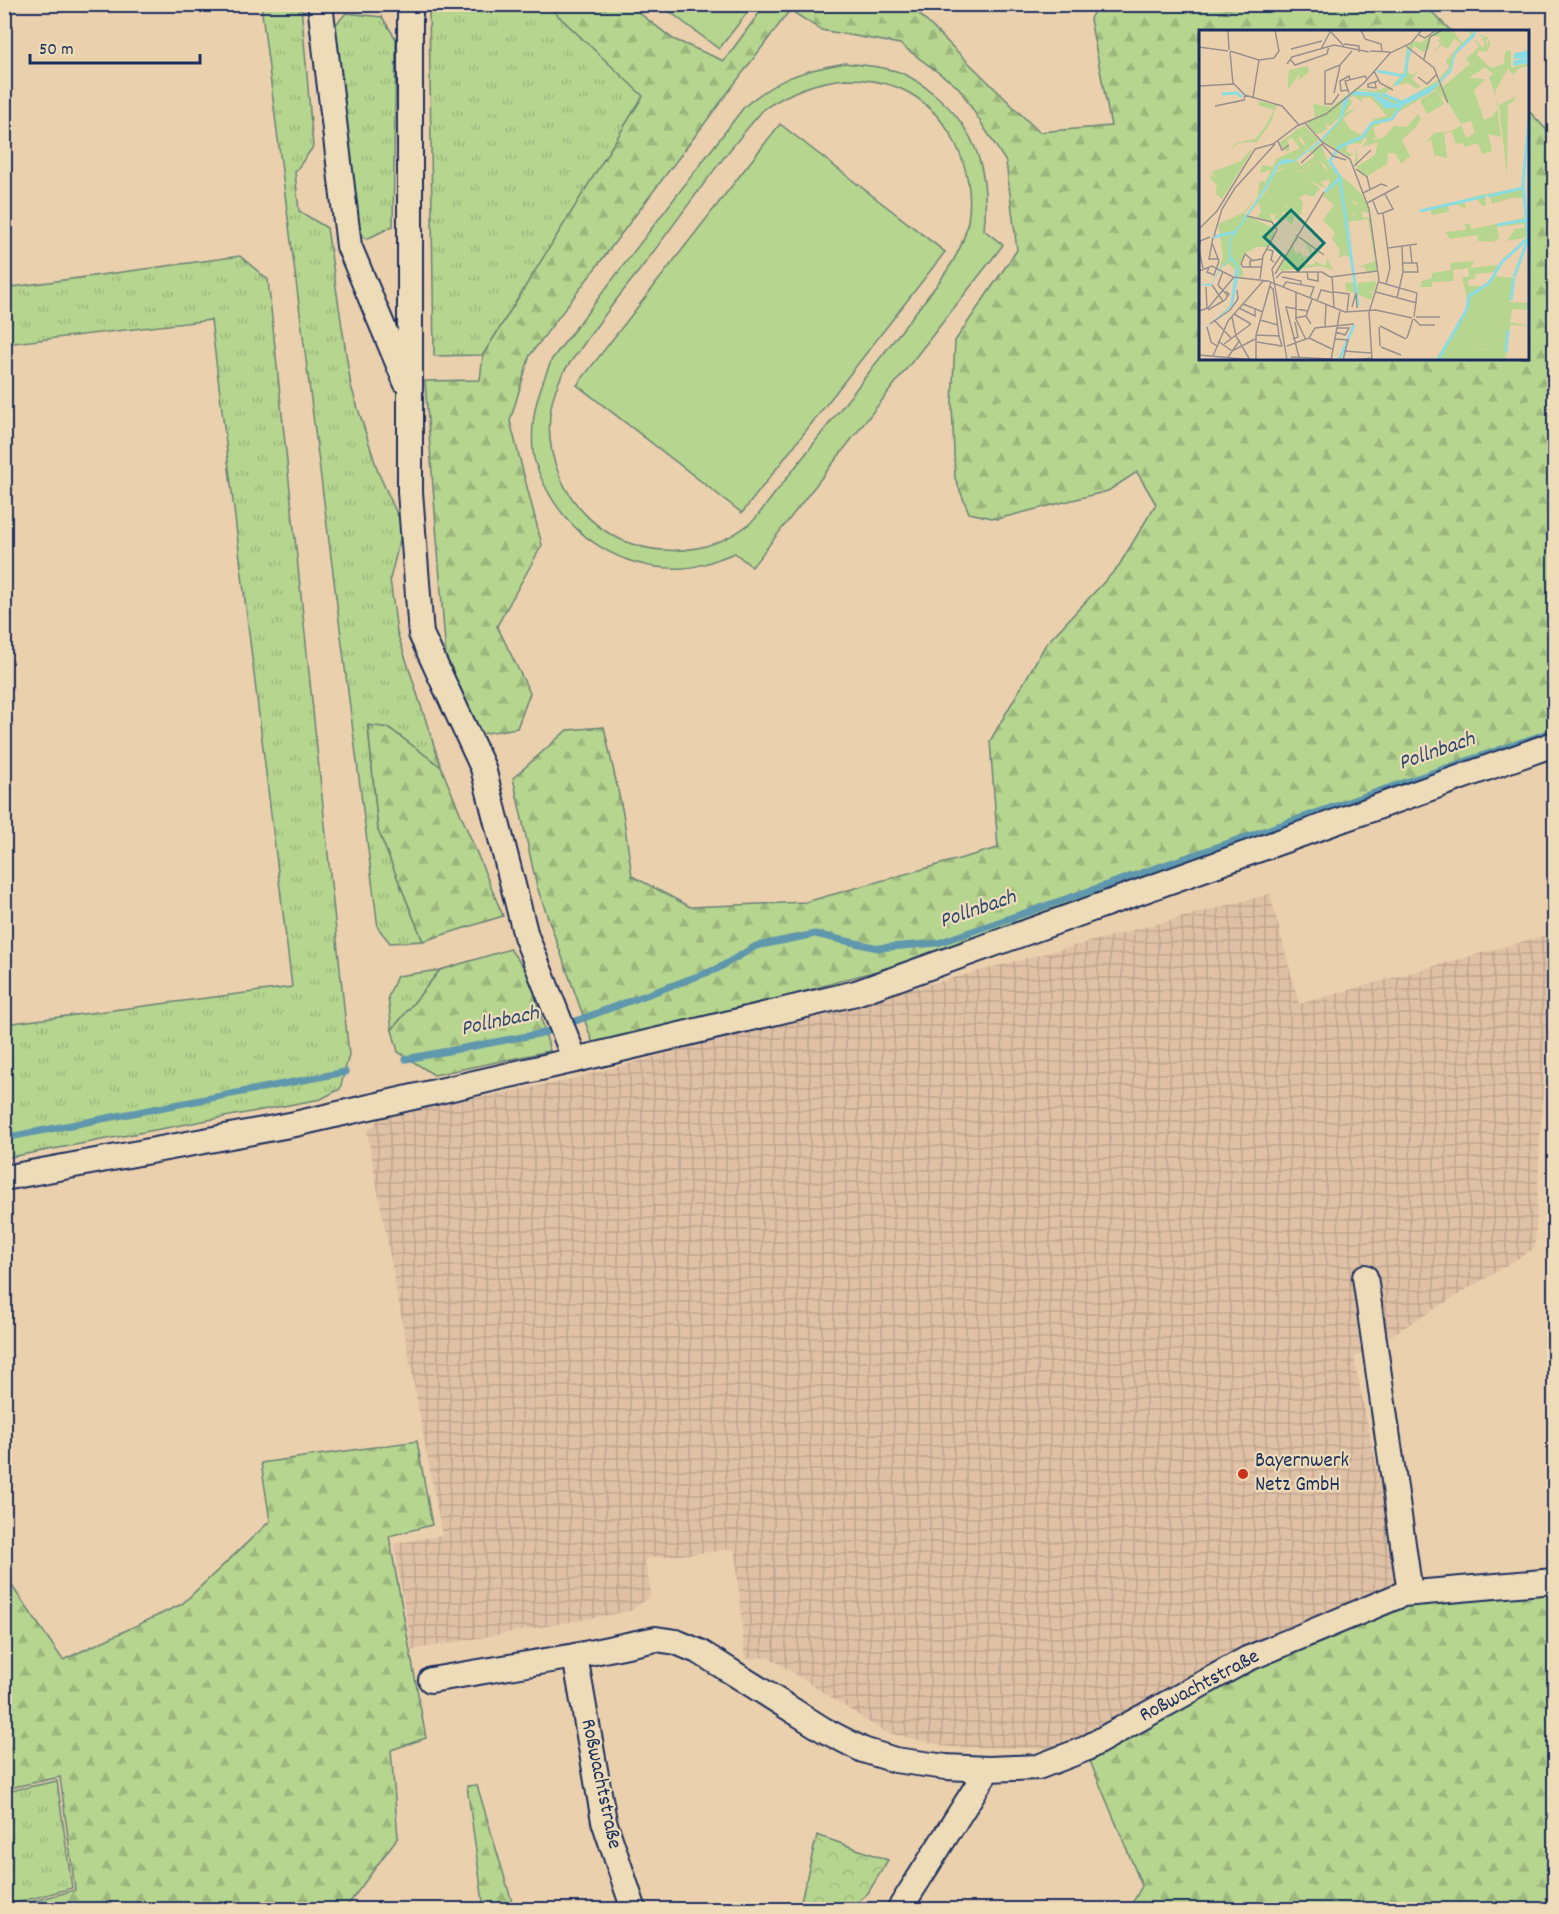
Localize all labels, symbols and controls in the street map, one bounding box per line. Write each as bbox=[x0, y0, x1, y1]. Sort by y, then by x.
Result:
scale bar bbox=[30, 27, 200, 65]
inset map bbox=[1199, 30, 1529, 360]
text: 50 m bbox=[39, 38, 74, 63]
water label: Pollnbach bbox=[1395, 724, 1480, 780]
water label: Pollnbach bbox=[936, 882, 1021, 938]
water label: Pollnbach bbox=[458, 998, 543, 1045]
place label: Bayernwerk Netz GmbH bbox=[1255, 1447, 1349, 1501]
marker: Bayernwerk Netz GmbH bbox=[1236, 1467, 1250, 1481]
street label: Roßwachtstraße bbox=[1135, 1643, 1265, 1731]
street label: Roßwachtstraße bbox=[572, 1716, 628, 1852]

